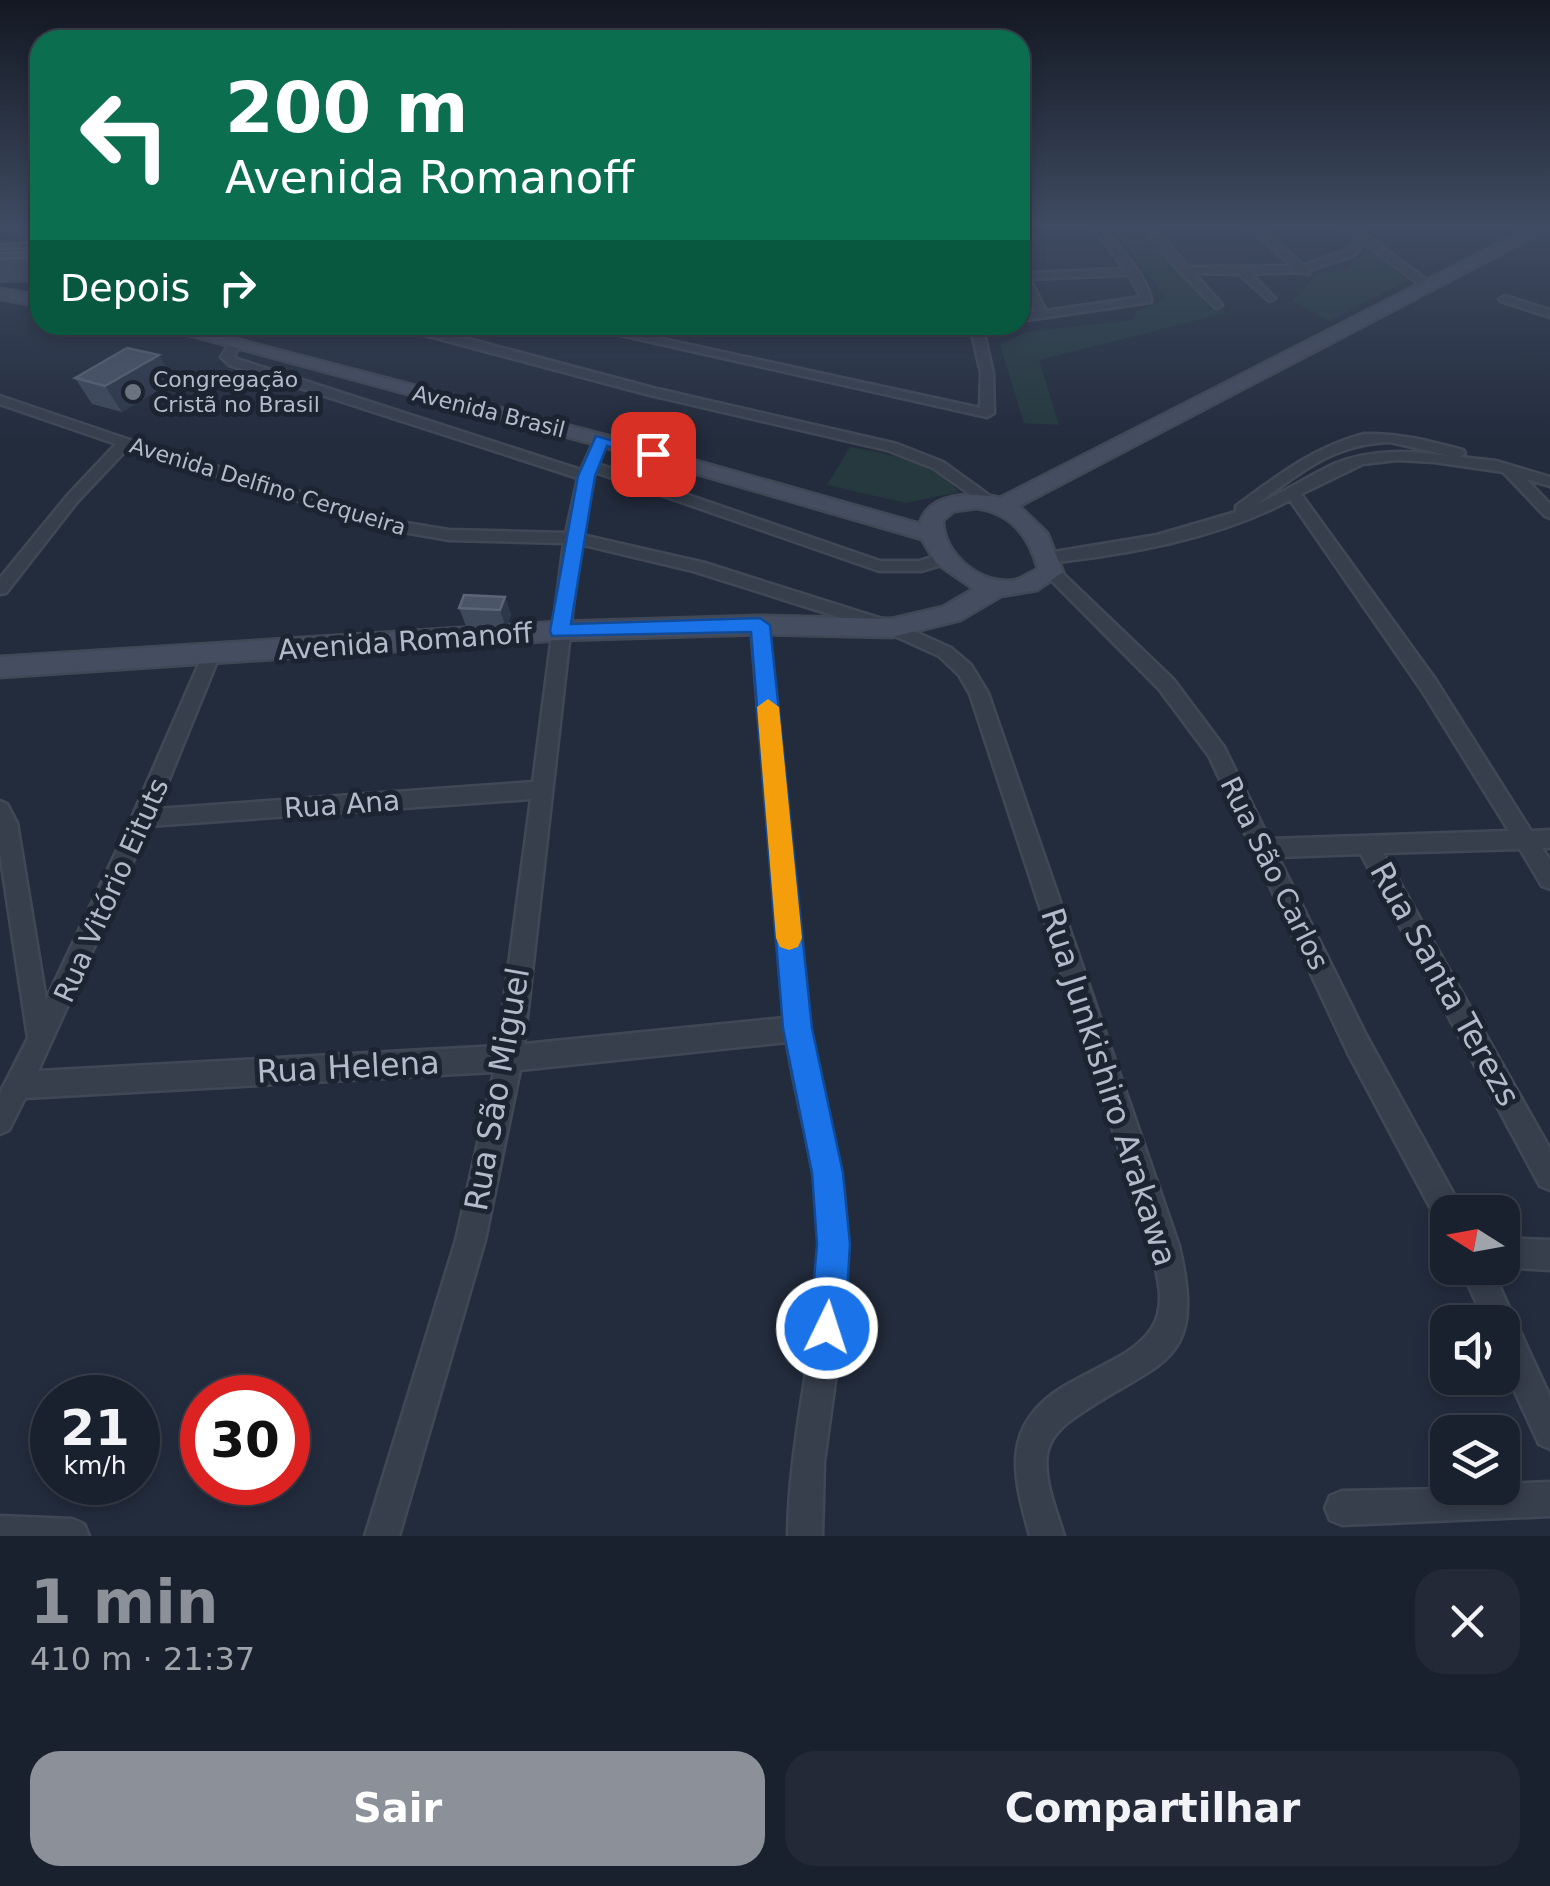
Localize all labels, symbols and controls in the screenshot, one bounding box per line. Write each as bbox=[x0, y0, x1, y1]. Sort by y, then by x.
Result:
text: 200 m bbox=[225, 67, 468, 149]
icon: left bbox=[60, 70, 190, 200]
text: Avenida Romanoff bbox=[225, 151, 634, 204]
icon: right bbox=[210, 260, 265, 315]
text: Depois bbox=[60, 266, 190, 310]
place label: Congregação Cristã no Brasil bbox=[153, 367, 320, 417]
street label: Avenida Brasil bbox=[410, 380, 568, 442]
marker: Congregação Cristã no Brasil bbox=[122, 381, 144, 403]
pin bbox=[611, 412, 696, 497]
icon: arrive bbox=[626, 427, 681, 482]
street label: Avenida Delfino Cerqueira bbox=[127, 433, 409, 540]
street label: Avenida Romanoff bbox=[277, 616, 534, 667]
street label: Rua São Carlos bbox=[1214, 771, 1336, 975]
street label: Rua Vitório Eituts bbox=[47, 773, 176, 1007]
street label: Rua Ana bbox=[283, 784, 401, 825]
street label: Rua Santa Terezs bbox=[1362, 855, 1528, 1113]
street label: Rua Junkishiro Arakawa bbox=[1033, 903, 1185, 1271]
street label: Rua São Miguel bbox=[457, 964, 537, 1214]
street label: Rua Helena bbox=[256, 1043, 440, 1091]
north arrow bbox=[1430, 1195, 1520, 1285]
map controls bbox=[1430, 1195, 1520, 1505]
position arrow bbox=[775, 1276, 879, 1380]
button: sound bbox=[1430, 1305, 1520, 1395]
speed limit sign: 30 bbox=[180, 1375, 310, 1505]
text: 21 bbox=[60, 1399, 130, 1457]
button: layers bbox=[1430, 1415, 1520, 1505]
text: km/h bbox=[63, 1451, 127, 1480]
text: 1 min bbox=[30, 1567, 218, 1637]
button: close bbox=[1415, 1569, 1520, 1674]
text: 410 m · 21:37 bbox=[30, 1640, 255, 1678]
button: Sair bbox=[30, 1751, 765, 1866]
button: Compartilhar bbox=[785, 1751, 1520, 1866]

